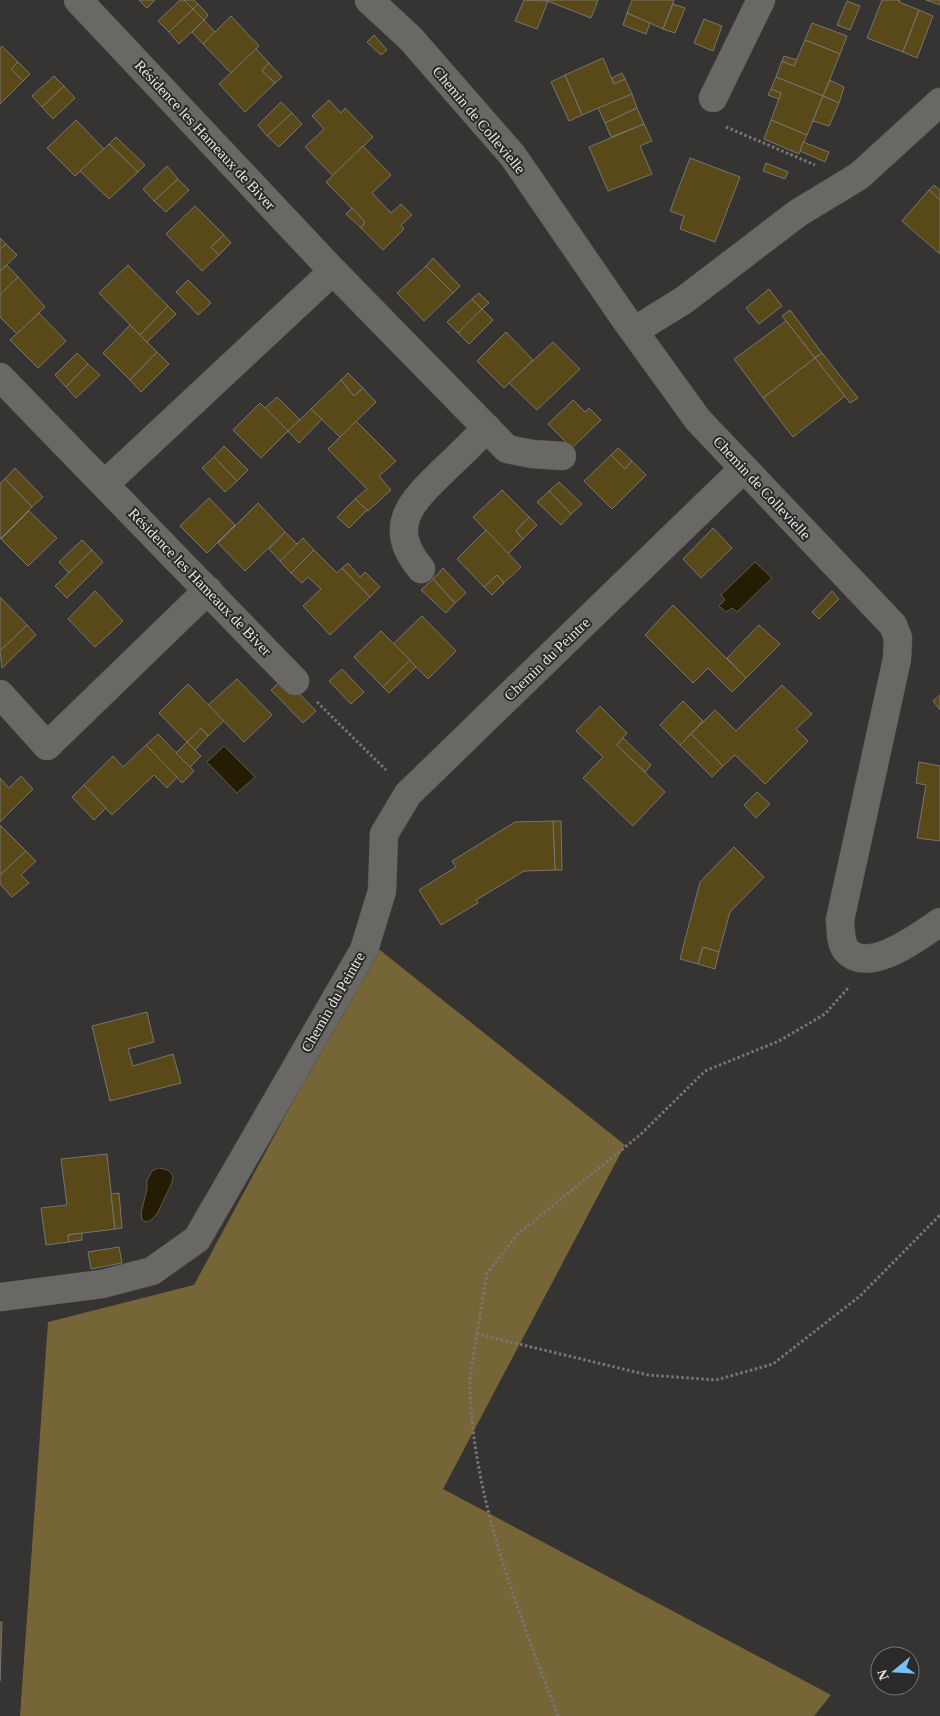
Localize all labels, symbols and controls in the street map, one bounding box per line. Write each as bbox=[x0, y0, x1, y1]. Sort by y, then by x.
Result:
street label: Résidence les Hameaux de Biver bbox=[132, 57, 278, 213]
street label: Chemin de Collevielle bbox=[429, 63, 529, 177]
street label: Chemin de Collevielle bbox=[710, 433, 814, 543]
street label: Résidence les Hameaux de Biver bbox=[125, 505, 275, 659]
street label: Chemin du Peintre bbox=[501, 614, 593, 704]
street label: Chemin du Peintre bbox=[298, 949, 368, 1055]
north arrow bbox=[870, 1646, 920, 1696]
text: N bbox=[874, 1668, 892, 1682]

